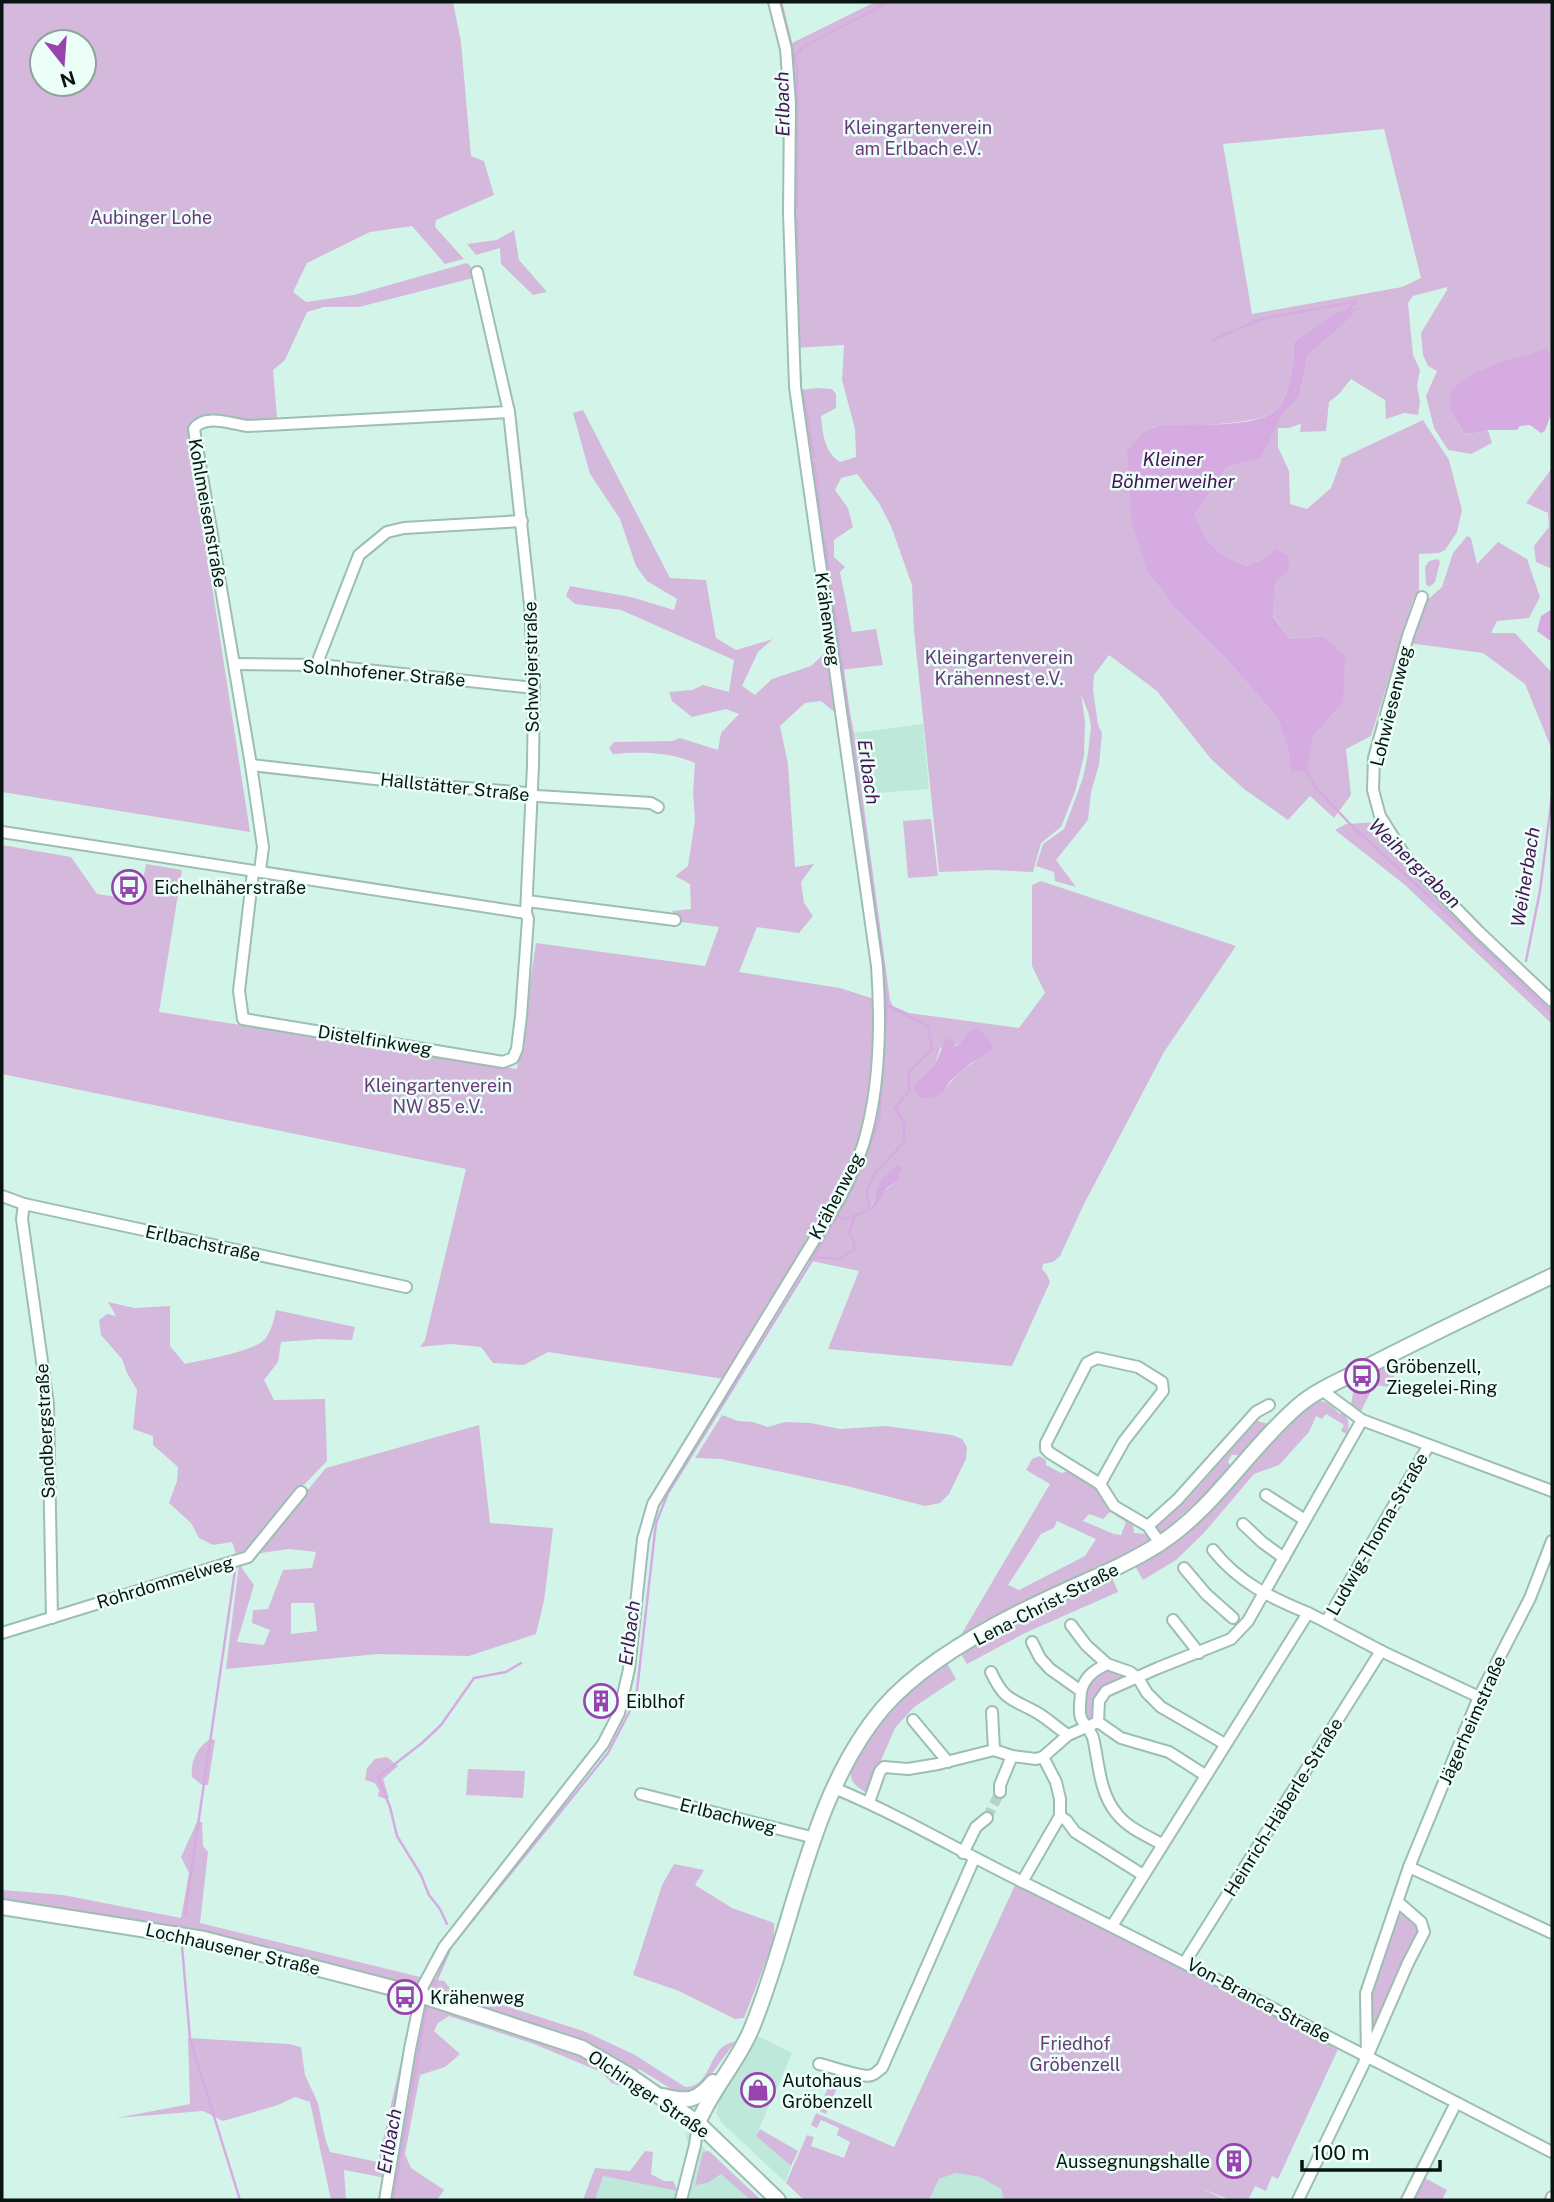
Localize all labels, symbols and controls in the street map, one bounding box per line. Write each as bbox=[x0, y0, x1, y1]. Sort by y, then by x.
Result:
north arrow bbox=[28, 28, 98, 98]
text: N bbox=[58, 67, 78, 92]
water label: Erlbach bbox=[770, 71, 794, 137]
park label: Kleingartenverein am Erlbach e.V. bbox=[844, 117, 992, 159]
park label: Aubinger Lohe bbox=[90, 207, 212, 228]
street label: Kohlmeisenstraße bbox=[185, 437, 231, 589]
water label: Kleiner Böhmerweiher bbox=[1111, 448, 1236, 492]
street label: Krähenweg bbox=[811, 571, 845, 667]
street label: Schwojerstraße bbox=[519, 601, 543, 733]
street label: Lohwiesenweg bbox=[1366, 644, 1416, 768]
park label: Kleingartenverein Krähennest e.V. bbox=[925, 647, 1073, 689]
street label: Solnhofener Straße bbox=[302, 655, 466, 691]
water label: Erlbach bbox=[854, 738, 884, 806]
street label: Hallstätter Straße bbox=[379, 769, 531, 805]
water label: Weihergraben bbox=[1364, 814, 1466, 912]
water label: Weiherbach bbox=[1506, 825, 1544, 929]
bus stop icon: Eichelhäherstraße bbox=[110, 868, 148, 906]
place label: Eichelhäherstraße bbox=[154, 877, 306, 898]
street label: Distelfinkweg bbox=[316, 1021, 434, 1059]
park label: Kleingartenverein NW 85 e.V. bbox=[364, 1075, 512, 1117]
street label: Krähenweg bbox=[804, 1149, 868, 1243]
street label: Erlbachstraße bbox=[143, 1221, 263, 1265]
place label: Gröbenzell, Ziegelei-Ring bbox=[1386, 1356, 1498, 1398]
bus stop icon: Gröbenzell, Ziegelei-Ring bbox=[1343, 1357, 1381, 1395]
street label: Sandbergstraße bbox=[31, 1363, 59, 1499]
street label: Ludwig-Thoma-Straße bbox=[1322, 1449, 1432, 1619]
street label: Rohrdommelweg bbox=[94, 1551, 236, 1613]
street label: Lena-Christ-Straße bbox=[970, 1558, 1122, 1650]
water label: Erlbach bbox=[614, 1599, 644, 1667]
street label: Jägerheimstraße bbox=[1434, 1652, 1510, 1788]
building icon: Eiblhof bbox=[582, 1682, 620, 1720]
place label: Eiblhof bbox=[626, 1691, 685, 1712]
street label: Heinrich-Häberle-Straße bbox=[1219, 1714, 1347, 1900]
street label: Erlbachweg bbox=[677, 1794, 779, 1838]
street label: Lochhausener Straße bbox=[144, 1919, 322, 1979]
street label: Von-Branca-Straße bbox=[1183, 1953, 1335, 2047]
bus stop icon: Krähenweg bbox=[386, 1978, 424, 2016]
place label: Krähenweg bbox=[430, 1987, 525, 2008]
park label: Friedhof Gröbenzell bbox=[1030, 2033, 1120, 2075]
street label: Olchinger Straße bbox=[584, 2046, 714, 2142]
place label: Autohaus Gröbenzell bbox=[782, 2070, 873, 2112]
shop icon: Autohaus Gröbenzell bbox=[739, 2071, 777, 2109]
water label: Erlbach bbox=[372, 2107, 406, 2175]
scale bar bbox=[1302, 2128, 1440, 2172]
text: 100 m bbox=[1312, 2140, 1369, 2165]
building icon: Aussegnungshalle bbox=[1215, 2142, 1253, 2180]
place label: Aussegnungshalle bbox=[1055, 2151, 1210, 2172]

